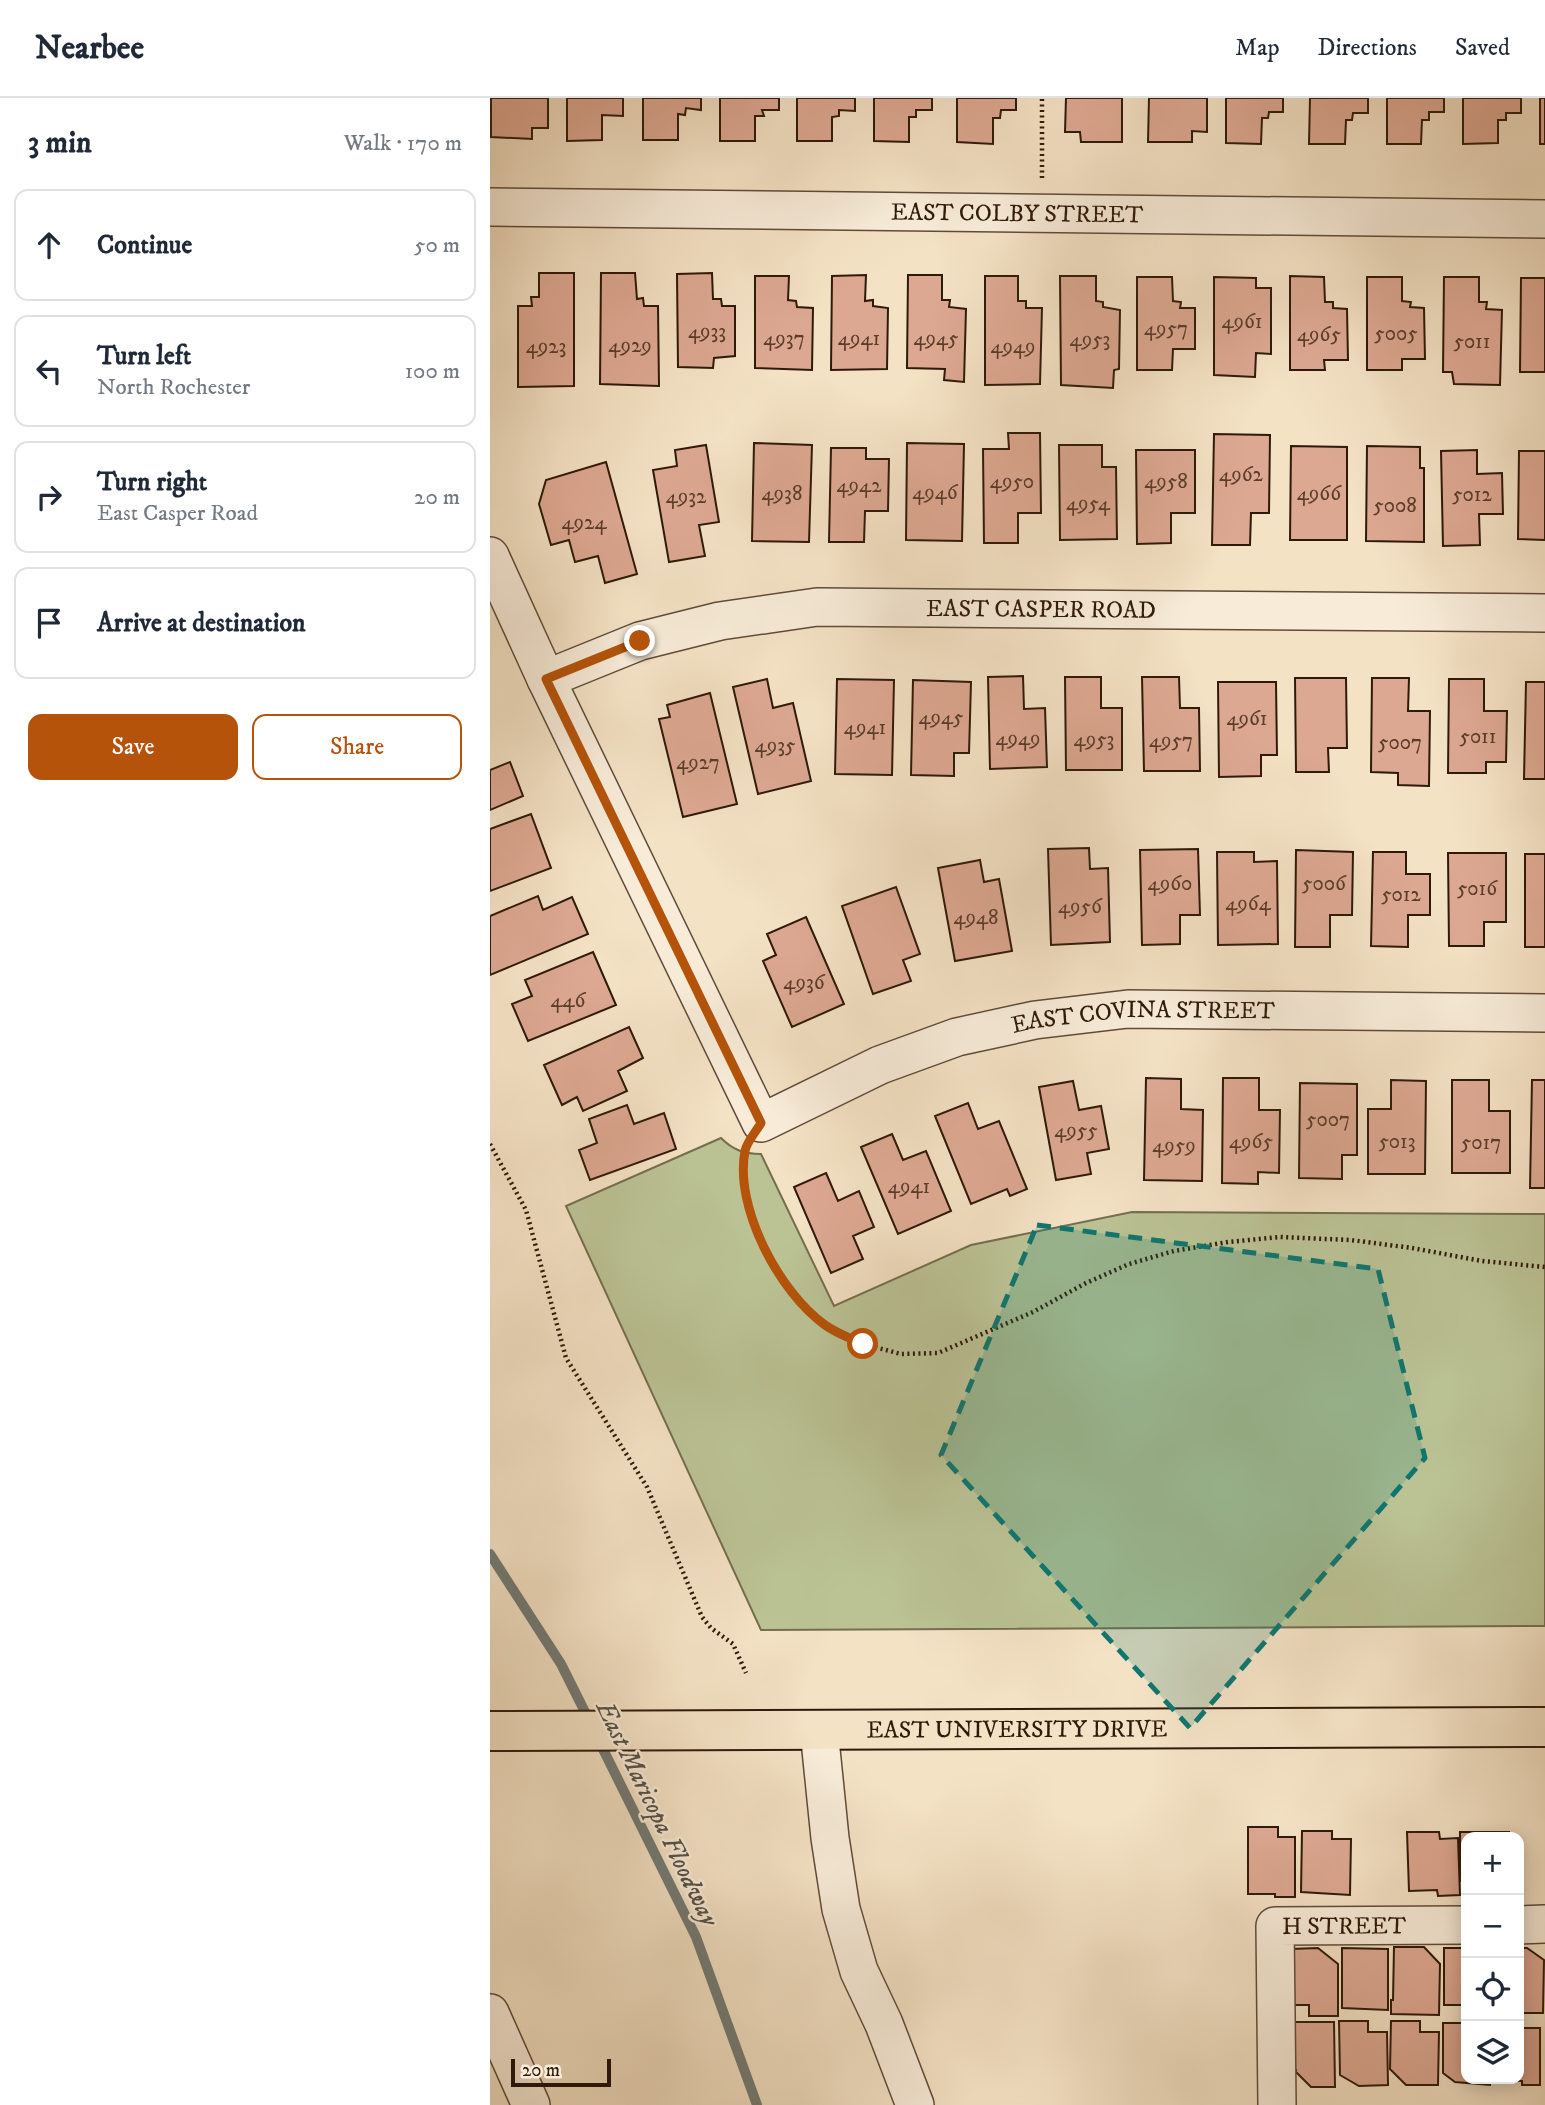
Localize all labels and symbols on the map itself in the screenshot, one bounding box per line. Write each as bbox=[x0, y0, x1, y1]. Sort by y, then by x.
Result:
street label: EAST COLBY STREET bbox=[891, 198, 1143, 230]
house number: 4961 bbox=[1221, 309, 1263, 335]
house number: 4957 bbox=[1144, 316, 1188, 342]
house number: 4933 bbox=[688, 319, 726, 345]
house number: 5005 bbox=[1374, 321, 1418, 347]
house number: 4965 bbox=[1297, 322, 1341, 348]
house number: 4937 bbox=[763, 326, 805, 352]
house number: 4941 bbox=[838, 326, 880, 352]
house number: 4945 bbox=[914, 326, 958, 352]
house number: 4953 bbox=[1070, 327, 1110, 353]
house number: 5011 bbox=[1453, 329, 1491, 355]
house number: 4929 bbox=[608, 333, 652, 359]
house number: 4923 bbox=[526, 334, 566, 360]
house number: 4949 bbox=[990, 334, 1036, 360]
house number: 4962 bbox=[1219, 462, 1264, 488]
house number: 4950 bbox=[990, 469, 1034, 495]
house number: 4958 bbox=[1144, 469, 1188, 495]
house number: 4942 bbox=[837, 473, 882, 499]
house number: 4946 bbox=[912, 480, 959, 506]
house number: 4938 bbox=[762, 481, 802, 507]
house number: 4966 bbox=[1297, 481, 1342, 507]
house number: 5012 bbox=[1452, 482, 1493, 508]
house number: 4932 bbox=[666, 484, 707, 510]
house number: 4954 bbox=[1066, 491, 1111, 517]
house number: 5008 bbox=[1373, 493, 1417, 519]
house number: 4924 bbox=[562, 510, 607, 536]
street label: EAST CASPER ROAD bbox=[926, 594, 1156, 626]
route end bbox=[624, 625, 655, 656]
house number: 4945 bbox=[919, 705, 963, 731]
house number: 4961 bbox=[1226, 706, 1268, 732]
house number: 4941 bbox=[844, 715, 886, 741]
house number: 5011 bbox=[1459, 724, 1497, 750]
house number: 4949 bbox=[995, 726, 1041, 752]
house number: 4953 bbox=[1074, 727, 1114, 753]
house number: 4957 bbox=[1149, 728, 1193, 754]
house number: 5007 bbox=[1378, 730, 1422, 756]
house number: 4935 bbox=[755, 733, 795, 759]
house number: 4927 bbox=[676, 750, 720, 776]
house number: 4960 bbox=[1148, 871, 1192, 897]
house number: 5006 bbox=[1302, 871, 1347, 897]
house number: 5016 bbox=[1457, 876, 1498, 902]
house number: 5012 bbox=[1381, 882, 1422, 908]
house number: 4964 bbox=[1225, 891, 1272, 917]
house number: 4956 bbox=[1058, 894, 1103, 920]
house number: 4948 bbox=[953, 905, 999, 931]
house number: 4936 bbox=[783, 970, 826, 996]
house number: 446 bbox=[550, 988, 587, 1014]
street label: EAST COVINA STREET bbox=[1009, 995, 1275, 1041]
house number: 5007 bbox=[1306, 1107, 1350, 1133]
house number: 4955 bbox=[1054, 1118, 1098, 1144]
house number: 4965 bbox=[1229, 1129, 1273, 1155]
house number: 5013 bbox=[1378, 1129, 1416, 1155]
house number: 5017 bbox=[1461, 1130, 1501, 1156]
house number: 4959 bbox=[1152, 1133, 1196, 1159]
house number: 4941 bbox=[888, 1174, 930, 1200]
route start bbox=[847, 1328, 878, 1359]
water label: East Maricopa Floodway bbox=[587, 1694, 726, 1933]
street label: EAST UNIVERSITY DRIVE bbox=[866, 1714, 1168, 1746]
street label: H STREET bbox=[1282, 1911, 1406, 1942]
scale bar bbox=[511, 2056, 611, 2088]

